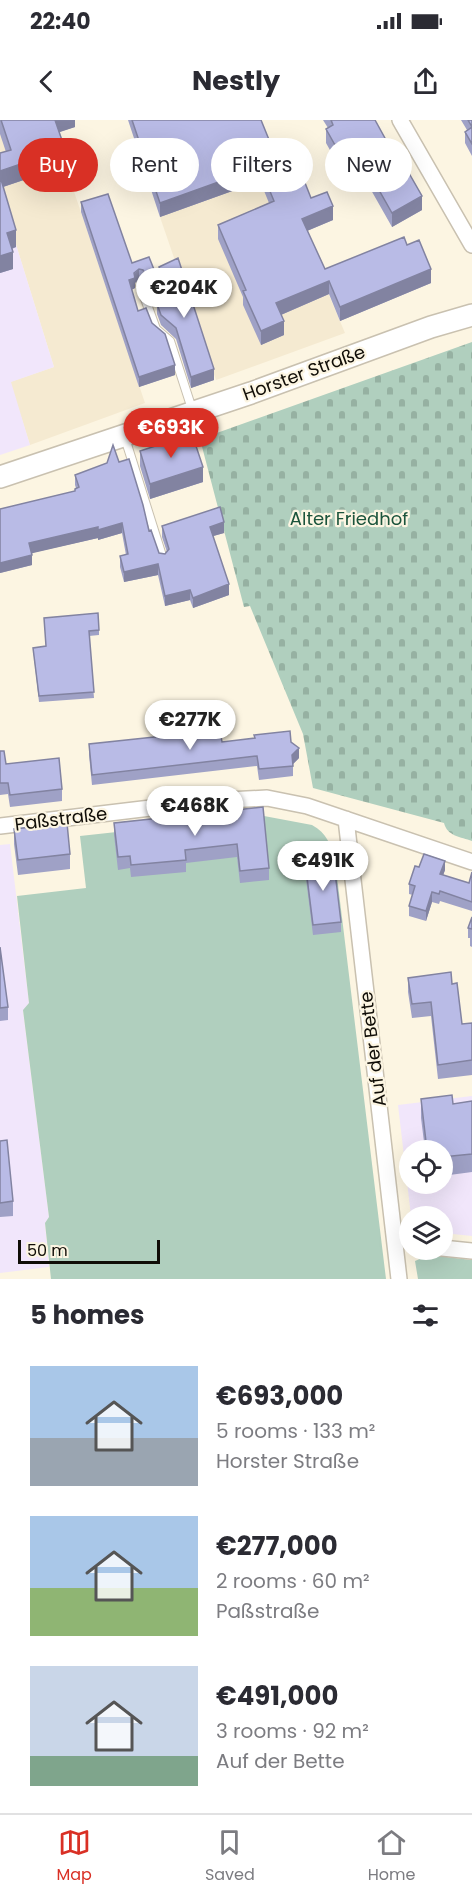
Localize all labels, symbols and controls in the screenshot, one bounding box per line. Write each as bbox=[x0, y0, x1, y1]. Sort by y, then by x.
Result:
text: 22:40 bbox=[30, 6, 91, 37]
text: Nestly bbox=[192, 62, 280, 99]
icon: back bbox=[30, 65, 63, 98]
icon: share bbox=[409, 65, 442, 98]
chip: Buy bbox=[18, 138, 98, 192]
chip: Rent bbox=[110, 138, 199, 192]
chip: Filters bbox=[211, 138, 313, 192]
chip: New bbox=[325, 138, 412, 192]
pin: €204K bbox=[142, 268, 226, 319]
text: €204K bbox=[150, 273, 218, 301]
street label: Horster Straße bbox=[239, 339, 369, 406]
pin: €693K bbox=[129, 408, 213, 459]
text: €693K bbox=[138, 413, 205, 441]
park label: Alter Friedhof bbox=[290, 506, 408, 531]
pin: €277K bbox=[148, 700, 232, 751]
text: €277K bbox=[159, 705, 221, 733]
pin: €468K bbox=[153, 786, 237, 837]
text: €468K bbox=[160, 791, 230, 819]
street label: Paßstraße bbox=[13, 800, 109, 837]
pin: €491K bbox=[281, 841, 365, 892]
text: €491K bbox=[291, 846, 355, 874]
street label: Auf der Bette bbox=[353, 990, 392, 1108]
map controls bbox=[399, 1140, 453, 1260]
button: locate bbox=[399, 1140, 453, 1194]
button: layers bbox=[399, 1206, 453, 1260]
scale bar bbox=[18, 1237, 160, 1264]
text: 50 m bbox=[27, 1239, 68, 1262]
text: 5 homes bbox=[30, 1297, 145, 1333]
icon: filters bbox=[409, 1299, 442, 1332]
text: €693,000 bbox=[216, 1378, 343, 1414]
icon: home bbox=[78, 1390, 150, 1462]
text: 5 rooms · 133 m² bbox=[216, 1417, 375, 1445]
text: Horster Straße bbox=[216, 1447, 359, 1475]
text: €277,000 bbox=[216, 1528, 338, 1564]
icon: home bbox=[78, 1540, 150, 1612]
text: 2 rooms · 60 m² bbox=[216, 1567, 370, 1595]
text: Paßstraße bbox=[216, 1597, 319, 1625]
text: €491,000 bbox=[216, 1678, 338, 1714]
icon: home bbox=[78, 1690, 150, 1762]
text: 3 rooms · 92 m² bbox=[216, 1717, 369, 1745]
text: Auf der Bette bbox=[216, 1747, 345, 1775]
tab: Map bbox=[56, 1826, 92, 1887]
tab: Saved bbox=[205, 1826, 255, 1887]
tab: Home bbox=[368, 1826, 415, 1887]

